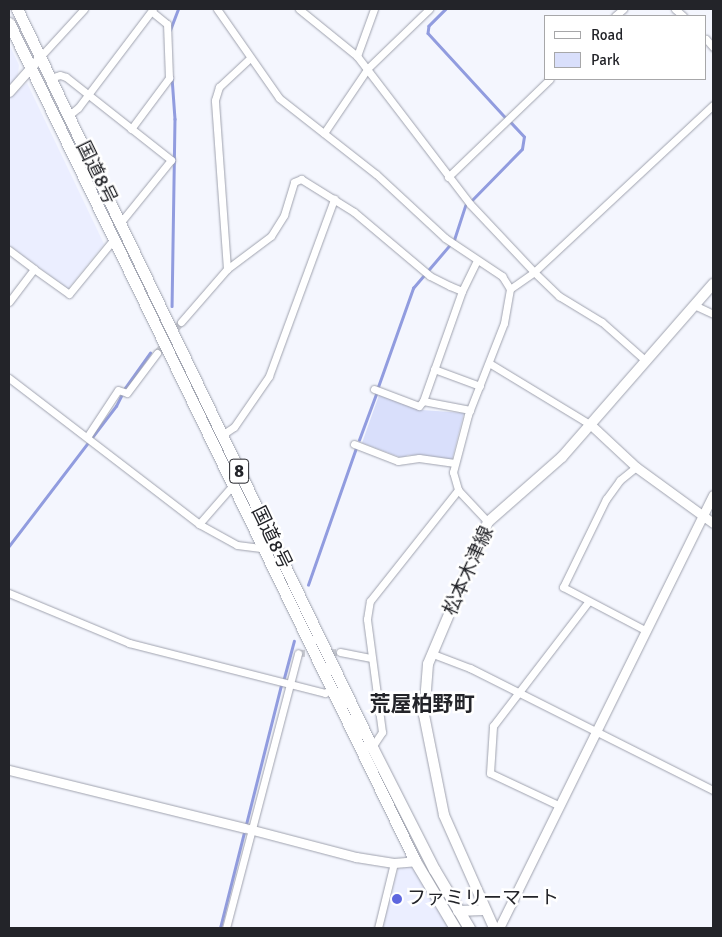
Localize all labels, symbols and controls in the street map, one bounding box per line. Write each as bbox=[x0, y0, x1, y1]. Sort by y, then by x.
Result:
legend bbox=[544, 15, 707, 80]
text: Road bbox=[591, 26, 623, 44]
text: Park bbox=[591, 51, 620, 69]
street label: 国道8号 bbox=[71, 138, 121, 208]
road number: 8 bbox=[229, 456, 249, 486]
street label: 国道8号 bbox=[246, 503, 296, 573]
street label: 松本木津線 bbox=[439, 523, 499, 619]
district label: 荒屋柏野町 bbox=[370, 691, 474, 717]
place label: ファミリーマート bbox=[407, 888, 559, 910]
marker: ファミリーマート bbox=[391, 893, 403, 905]

